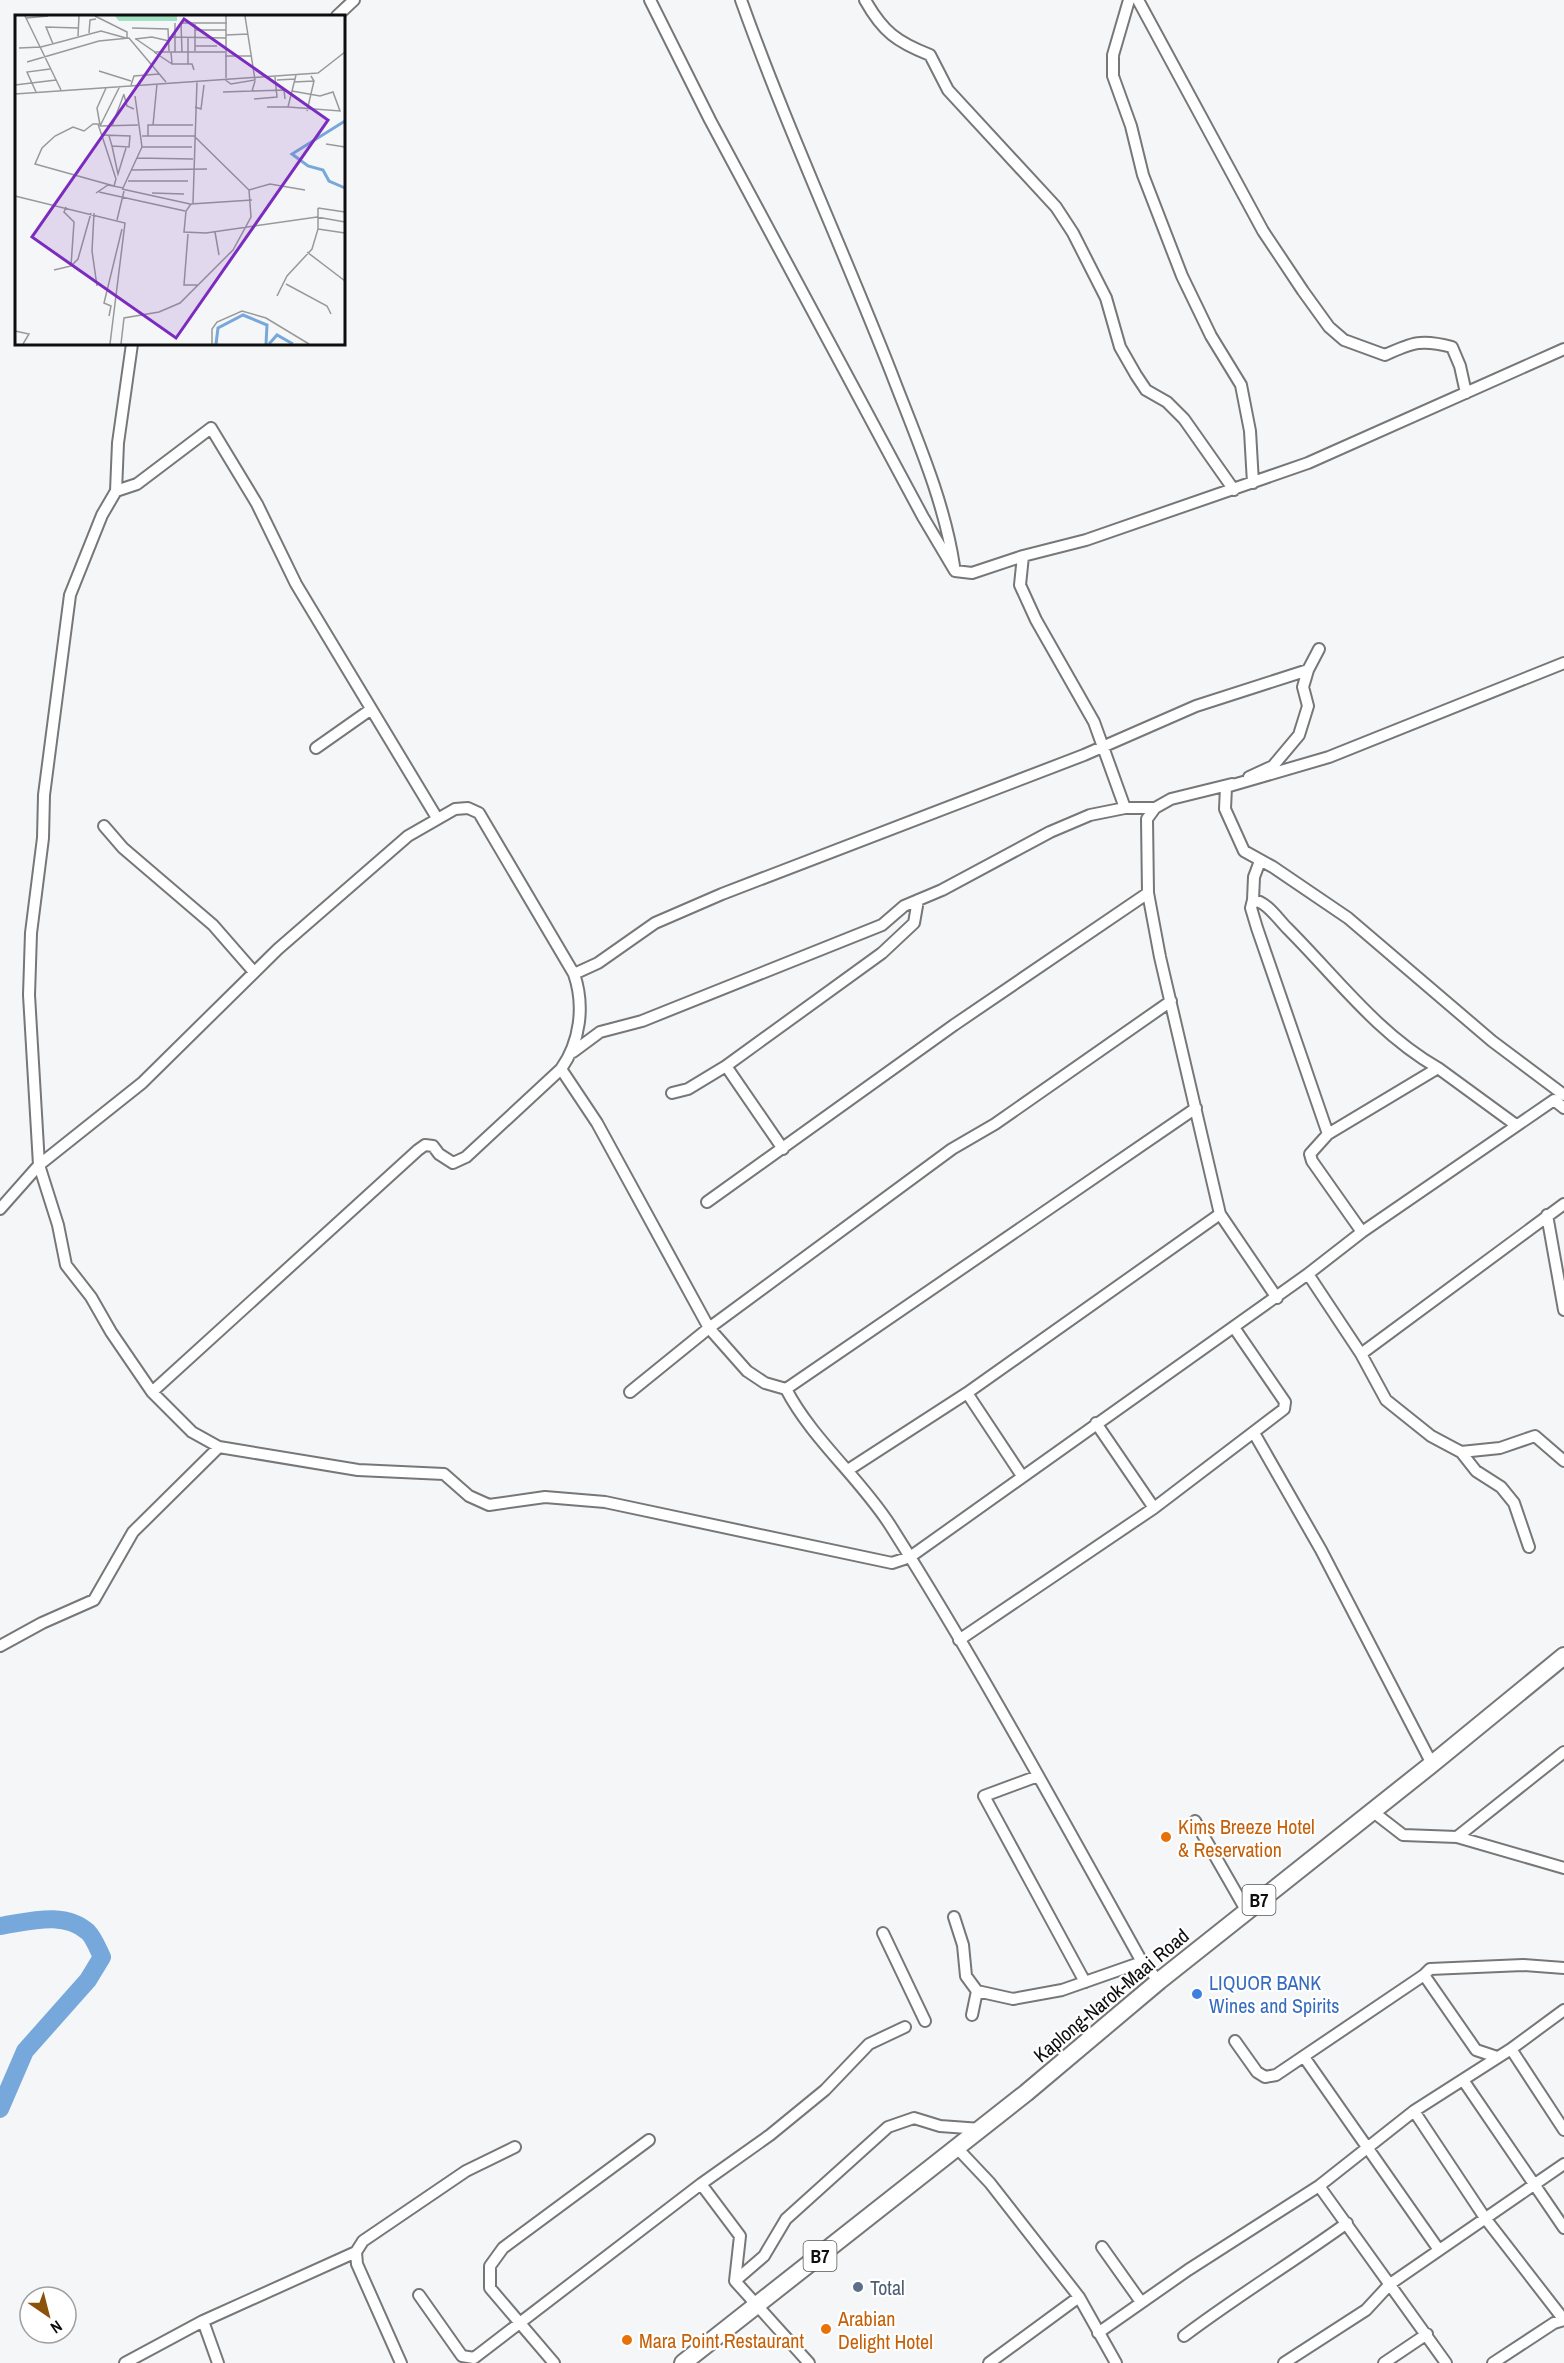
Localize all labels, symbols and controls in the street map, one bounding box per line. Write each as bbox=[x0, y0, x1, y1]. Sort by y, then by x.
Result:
inset map bbox=[15, 15, 345, 345]
place label: Kims Breeze Hotel & Reservation bbox=[1178, 1813, 1315, 1863]
marker: Kims Breeze Hotel & Reservation bbox=[1159, 1830, 1173, 1844]
road number: B7 bbox=[1242, 1885, 1276, 1915]
street label: Kaplong-Narok-Maai Road bbox=[1028, 1922, 1194, 2068]
place label: LIQUOR BANK Wines and Spirits bbox=[1209, 1969, 1339, 2019]
marker: LIQUOR BANK Wines and Spirits bbox=[1190, 1987, 1204, 2001]
road number: B7 bbox=[804, 2241, 836, 2271]
place label: Total bbox=[870, 2274, 905, 2301]
marker: Total bbox=[851, 2280, 865, 2294]
north arrow bbox=[18, 2285, 78, 2345]
place label: Arabian Delight Hotel bbox=[837, 2305, 933, 2355]
text: N bbox=[46, 2316, 67, 2339]
marker: Arabian Delight Hotel bbox=[819, 2322, 833, 2336]
place label: Mara Point Restaurant bbox=[639, 2327, 804, 2354]
marker: Mara Point Restaurant bbox=[620, 2333, 634, 2347]

